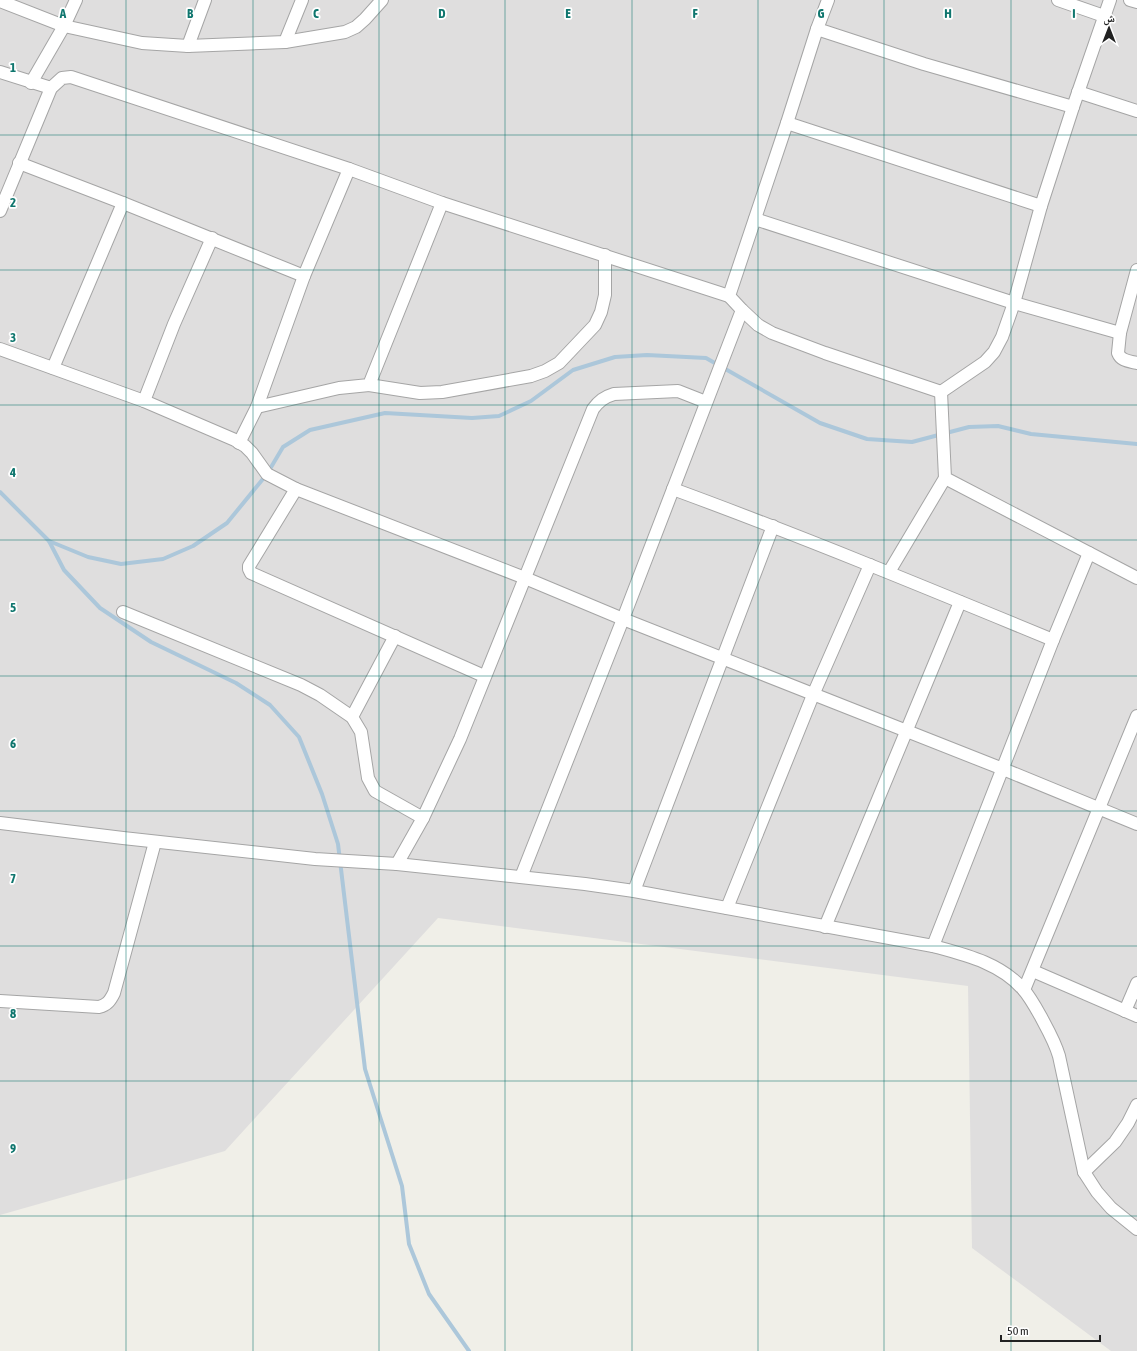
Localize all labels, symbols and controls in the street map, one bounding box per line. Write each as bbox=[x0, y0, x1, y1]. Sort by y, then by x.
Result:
text: A bbox=[59, 6, 67, 21]
text: B bbox=[187, 6, 194, 21]
text: C bbox=[313, 6, 319, 21]
text: D bbox=[438, 6, 446, 21]
text: E bbox=[565, 6, 571, 21]
text: F bbox=[692, 6, 698, 21]
text: G bbox=[818, 6, 825, 21]
text: H bbox=[944, 6, 952, 21]
text: I bbox=[1072, 6, 1076, 21]
north arrow bbox=[1089, 8, 1129, 48]
text: ش bbox=[1103, 12, 1115, 26]
text: 1 bbox=[10, 60, 16, 75]
text: 2 bbox=[10, 195, 16, 210]
text: 3 bbox=[10, 330, 16, 345]
text: 4 bbox=[9, 465, 16, 480]
text: 5 bbox=[10, 600, 16, 615]
text: 6 bbox=[10, 736, 16, 751]
text: 7 bbox=[10, 871, 16, 886]
text: 8 bbox=[10, 1006, 16, 1021]
text: 9 bbox=[10, 1141, 16, 1156]
scale bar bbox=[1001, 1317, 1100, 1343]
text: 50 m bbox=[1007, 1324, 1029, 1338]

